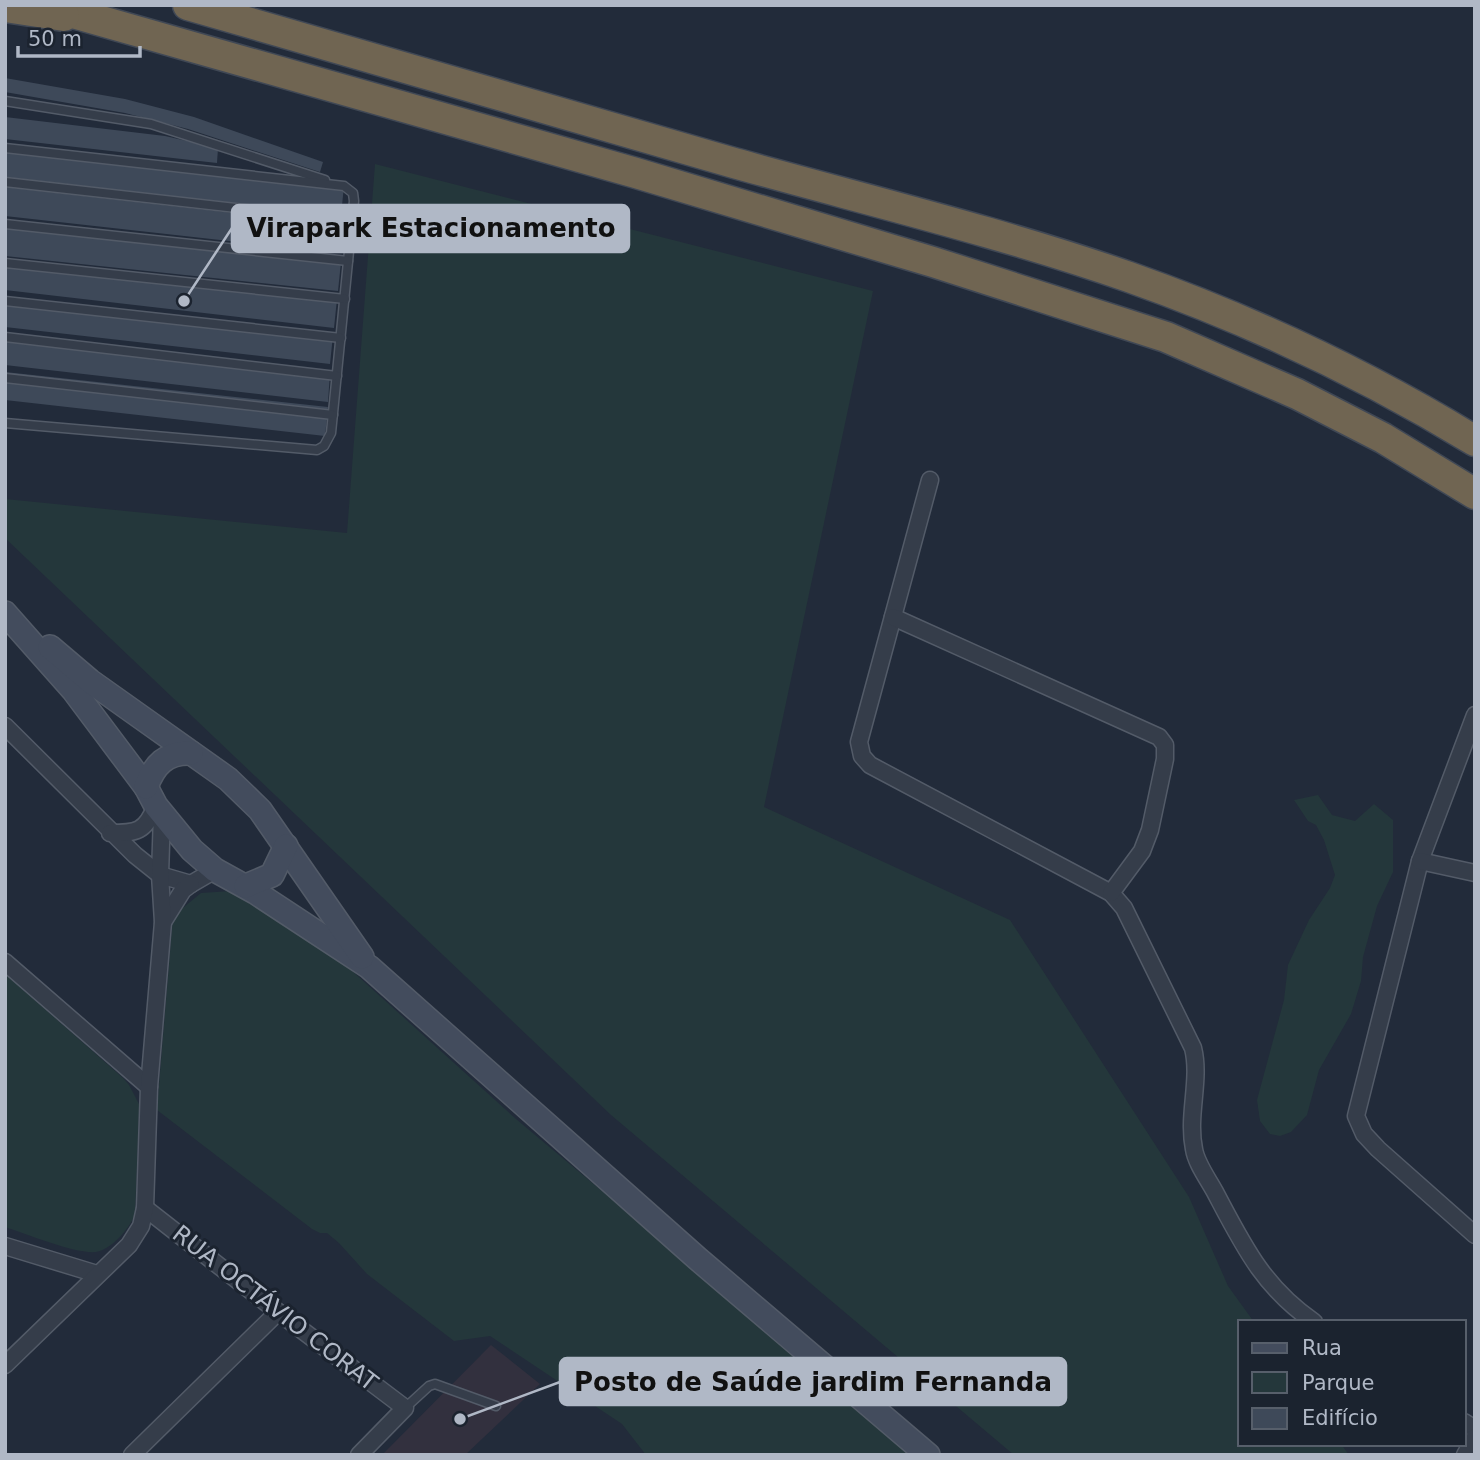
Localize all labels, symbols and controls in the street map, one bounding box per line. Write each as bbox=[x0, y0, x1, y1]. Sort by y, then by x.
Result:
scale bar bbox=[18, 14, 140, 58]
text: 50 m bbox=[28, 27, 82, 51]
callout: Virapark Estacionamento bbox=[232, 205, 629, 252]
text: Virapark Estacionamento bbox=[246, 213, 616, 243]
street label: RUA OCTÁVIO CORAT bbox=[167, 1219, 384, 1397]
legend bbox=[1238, 1320, 1466, 1446]
text: Rua bbox=[1302, 1336, 1342, 1360]
callout: Posto de Saúde jardim Fernanda bbox=[560, 1358, 1066, 1405]
text: Posto de Saúde jardim Fernanda bbox=[574, 1367, 1052, 1397]
text: Parque bbox=[1302, 1371, 1374, 1395]
text: Edifício bbox=[1302, 1406, 1378, 1430]

